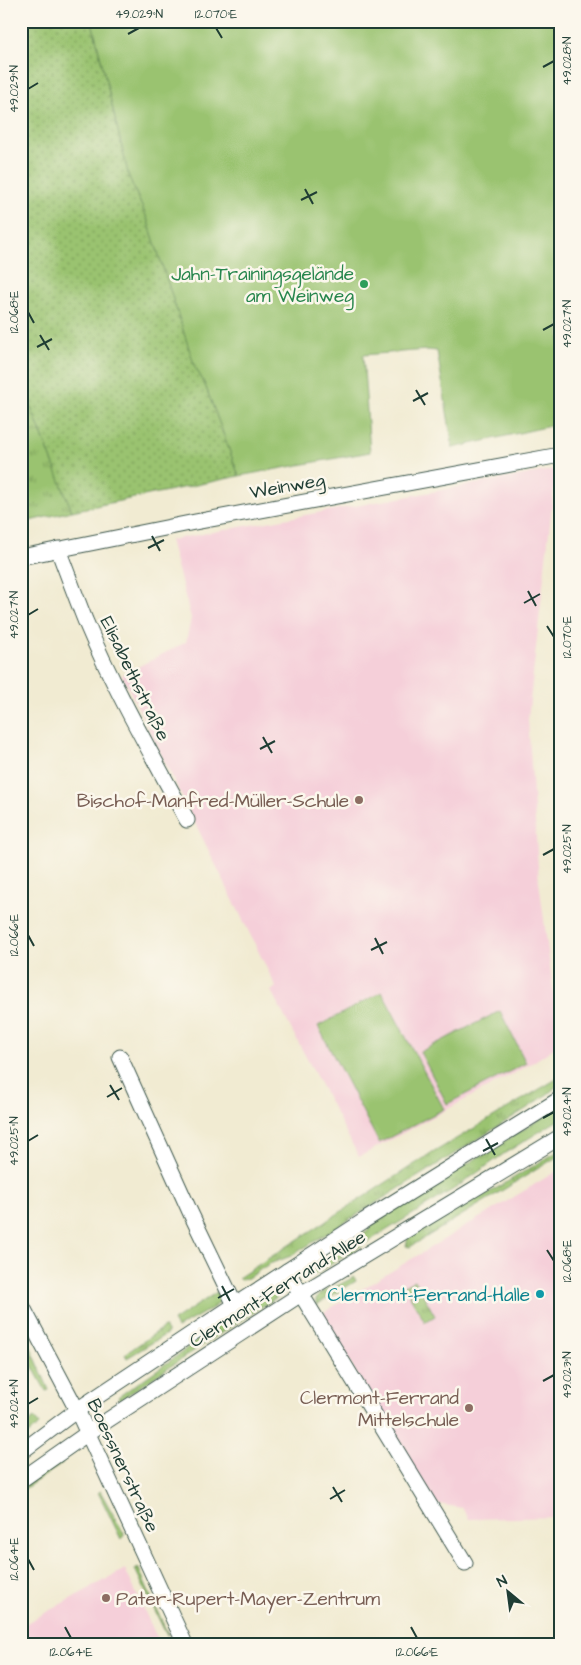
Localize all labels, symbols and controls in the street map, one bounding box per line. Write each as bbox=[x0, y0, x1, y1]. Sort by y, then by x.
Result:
text: 49.029°N bbox=[115, 6, 164, 23]
text: 12.070°E bbox=[195, 6, 237, 23]
text: 49.028°N bbox=[559, 36, 576, 86]
text: 49.029°N bbox=[6, 64, 23, 113]
place label: Jahn-Trainingsgelände am Weinweg bbox=[171, 261, 354, 311]
marker: Jahn-Trainingsgelände am Weinweg bbox=[358, 278, 370, 290]
text: 12.068°E bbox=[6, 291, 23, 333]
text: 49.027°N bbox=[559, 299, 576, 348]
street label: Weinweg bbox=[248, 467, 327, 507]
text: 49.027°N bbox=[6, 590, 23, 639]
street label: Elisabethstraße bbox=[93, 612, 176, 745]
text: 12.070°E bbox=[559, 616, 576, 658]
place label: Bischof-Manfred-Müller-Schule bbox=[77, 788, 349, 815]
marker: Bischof-Manfred-Müller-Schule bbox=[353, 794, 365, 806]
text: 49.025°N bbox=[559, 824, 576, 874]
text: 12.066°E bbox=[6, 914, 23, 956]
text: 49.024°N bbox=[559, 1087, 576, 1137]
text: 49.025°N bbox=[6, 1116, 23, 1166]
street label: Clermont-Ferrand-Allee bbox=[184, 1224, 371, 1355]
text: 12.068°E bbox=[559, 1240, 576, 1282]
place label: Clermont-Ferrand-Halle bbox=[328, 1282, 530, 1309]
marker: Clermont-Ferrand-Halle bbox=[534, 1288, 546, 1300]
text: 49.023°N bbox=[559, 1351, 576, 1399]
text: 49.024°N bbox=[6, 1379, 23, 1429]
place label: Clermont-Ferrand Mittelschule bbox=[300, 1385, 459, 1434]
street label: Boessnerstraße bbox=[80, 1394, 166, 1537]
marker: Clermont-Ferrand Mittelschule bbox=[463, 1402, 475, 1414]
text: 12.064°E bbox=[6, 1537, 23, 1581]
north arrow bbox=[484, 1568, 534, 1618]
text: N bbox=[493, 1571, 511, 1592]
place label: Pater-Rupert-Mayer-Zentrum bbox=[116, 1586, 380, 1614]
marker: Pater-Rupert-Mayer-Zentrum bbox=[100, 1592, 112, 1604]
text: 12.064°E bbox=[49, 1644, 93, 1661]
text: 12.066°E bbox=[396, 1644, 438, 1661]

